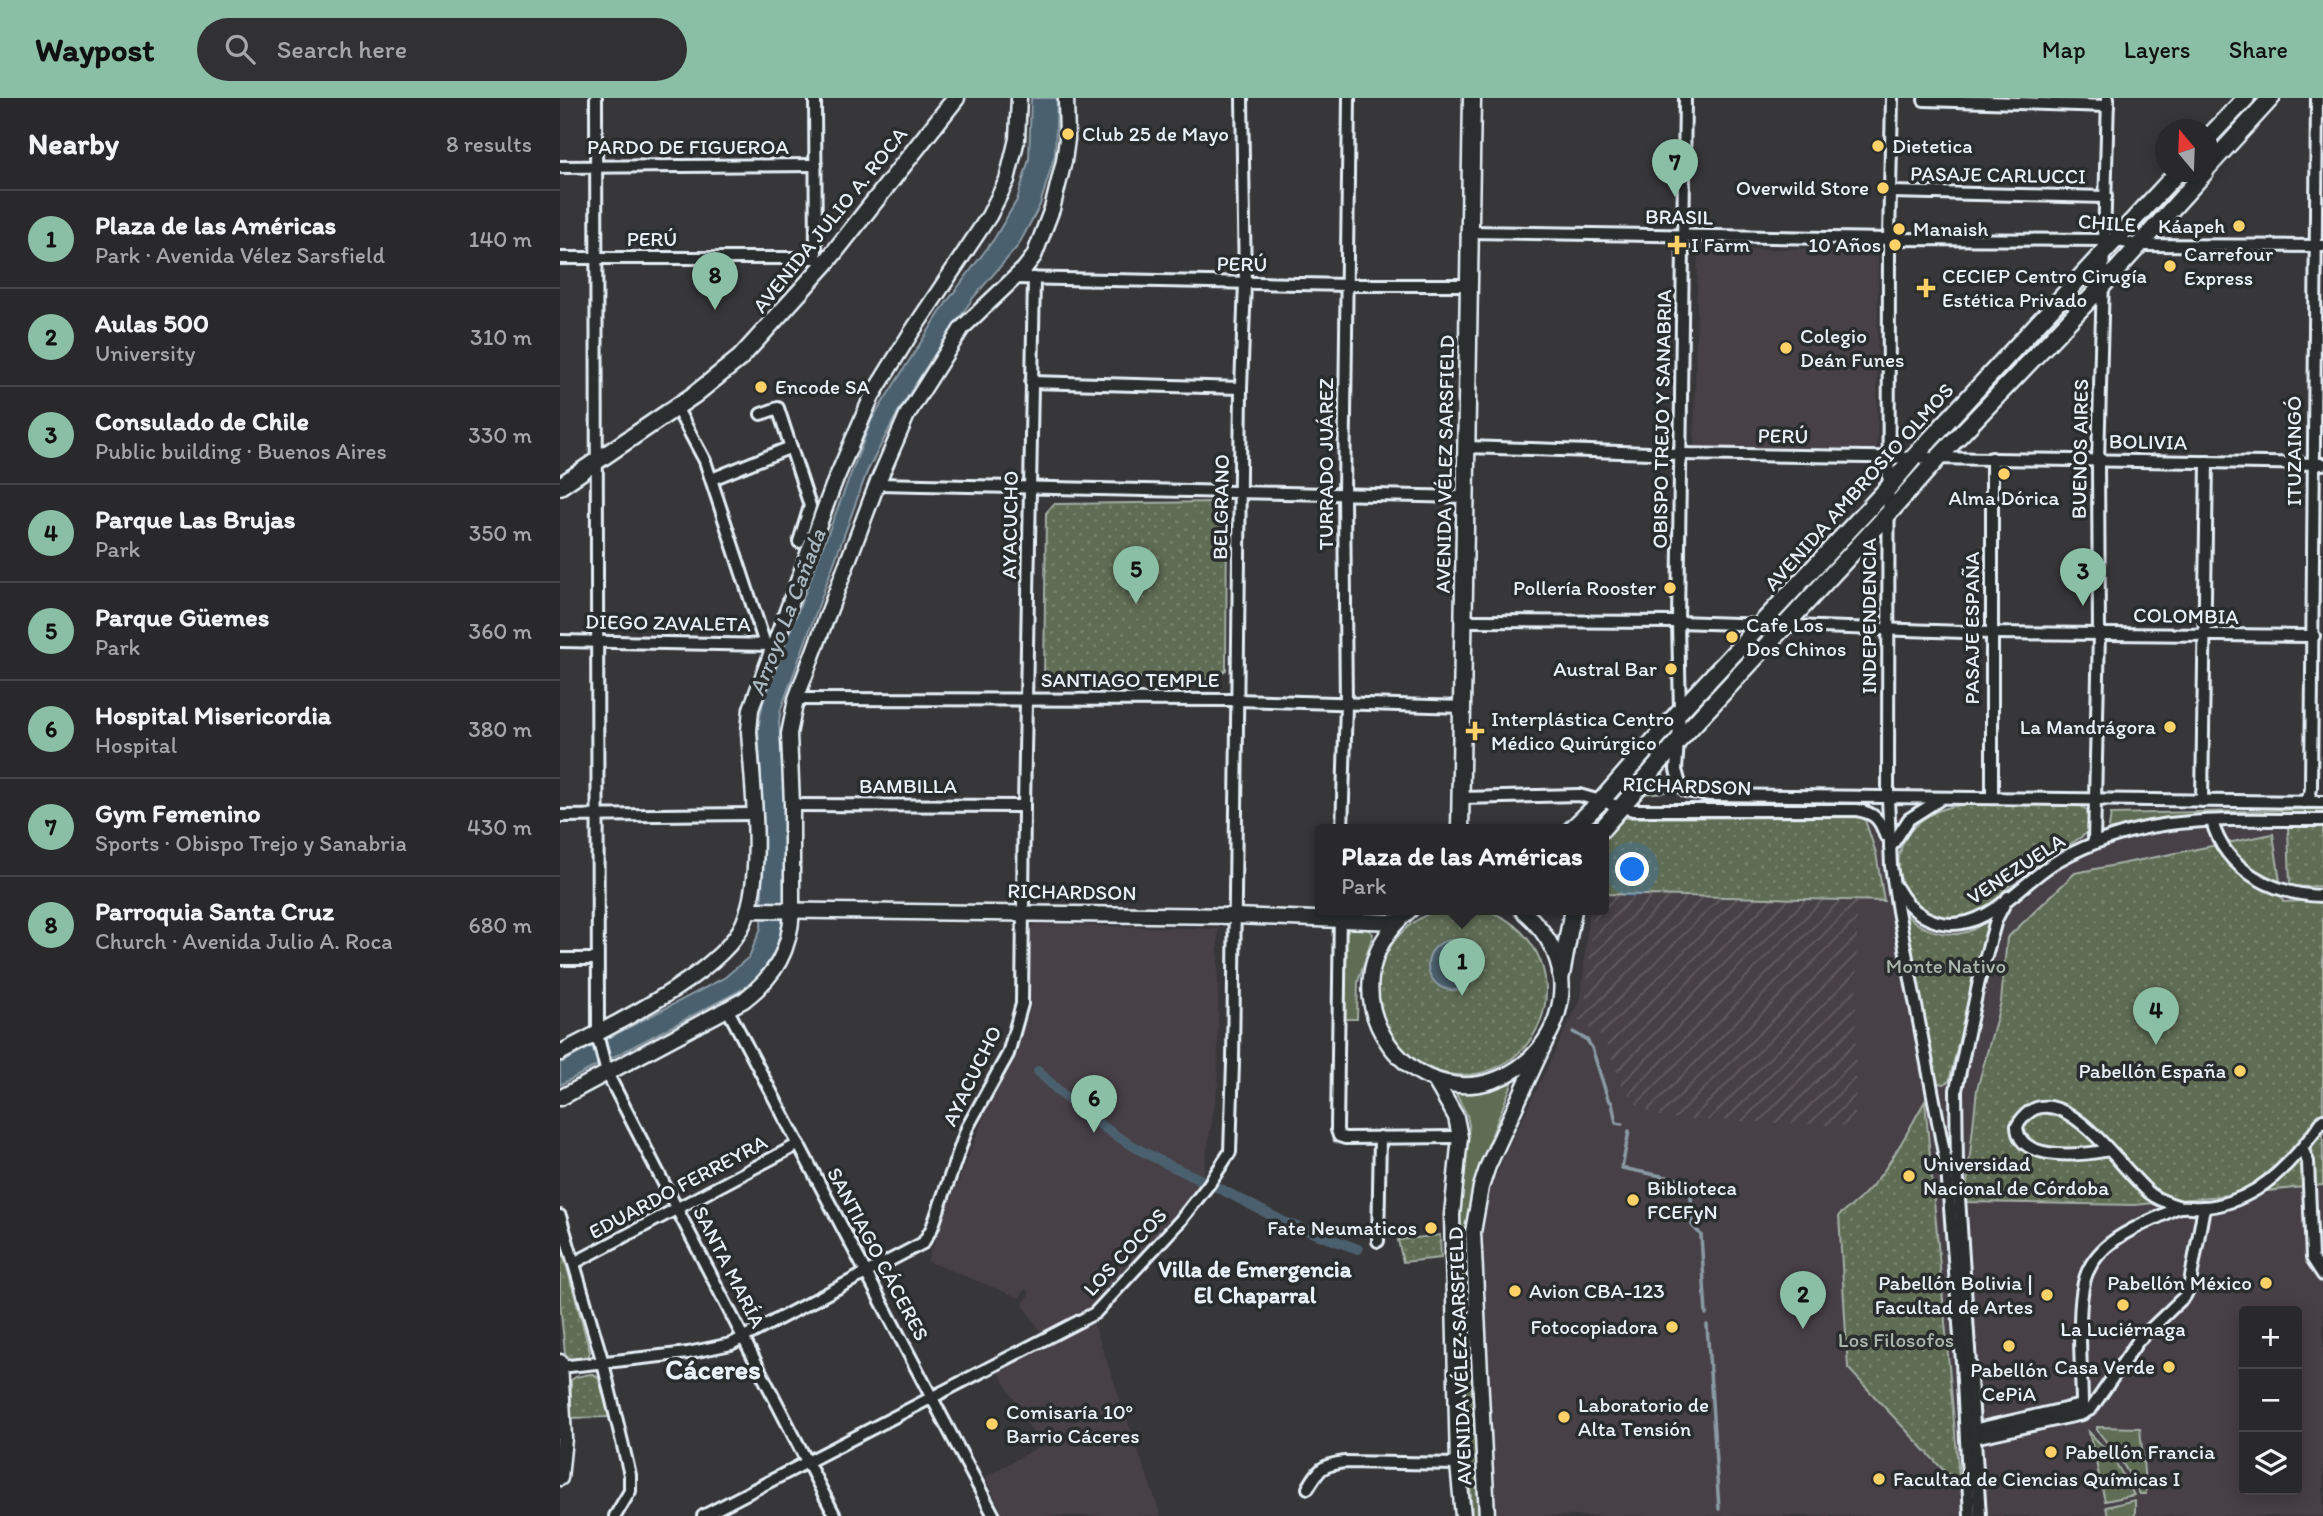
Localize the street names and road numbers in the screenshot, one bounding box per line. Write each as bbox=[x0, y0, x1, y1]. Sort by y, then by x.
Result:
street label: AVENIDA JULIO A. ROCA bbox=[747, 121, 913, 318]
street label: PARDO DE FIGUEROA bbox=[587, 134, 790, 159]
street label: PASAJE CARLUCCI bbox=[1910, 160, 2086, 189]
street label: BRASIL bbox=[1645, 203, 1714, 230]
street label: CHILE bbox=[2077, 208, 2137, 237]
street label: PERÚ bbox=[627, 226, 677, 251]
street label: PERÚ bbox=[1217, 251, 1267, 276]
street label: OBISPO TREJO Y SANABRIA bbox=[1647, 288, 1676, 549]
street label: AVENIDA VÉLEZ SARSFIELD bbox=[1430, 334, 1459, 594]
street label: TURRADO JUÁREZ bbox=[1313, 378, 1338, 550]
street label: AVENIDA AMBROSIO OLMOS bbox=[1759, 378, 1959, 596]
street label: BUENOS AIRES bbox=[2066, 379, 2093, 519]
street label: ITUZAINGÓ bbox=[2281, 396, 2306, 506]
street label: PERÚ bbox=[1758, 423, 1808, 448]
street label: BOLIVIA bbox=[2109, 428, 2188, 455]
street label: BELGRANO bbox=[1207, 454, 1234, 560]
street label: AYACUCHO bbox=[996, 471, 1023, 579]
street label: INDEPENDENCIA bbox=[1856, 537, 1881, 694]
street label: PASAJE ESPAÑA bbox=[1959, 551, 1984, 705]
street label: COLOMBIA bbox=[2133, 602, 2240, 629]
street label: DIEGO ZAVALETA bbox=[585, 609, 752, 636]
street label: SANTIAGO TEMPLE bbox=[1041, 667, 1219, 692]
street label: RICHARDSON bbox=[1622, 771, 1752, 800]
street label: BAMBILLA bbox=[859, 773, 957, 798]
street label: VENEZUELA bbox=[1962, 827, 2070, 909]
street label: RICHARDSON bbox=[1007, 878, 1137, 905]
street label: AYACUCHO bbox=[937, 1022, 1007, 1130]
street label: EDUARDO FERREYRA bbox=[584, 1129, 772, 1244]
street label: SANTIAGO CÁCERES bbox=[822, 1163, 935, 1345]
street label: SANTA MARÍA bbox=[688, 1202, 771, 1332]
street label: LOS COCOS bbox=[1078, 1202, 1172, 1301]
street label: AVENIDA VÉLEZ SARSFIELD bbox=[1442, 1226, 1477, 1486]

